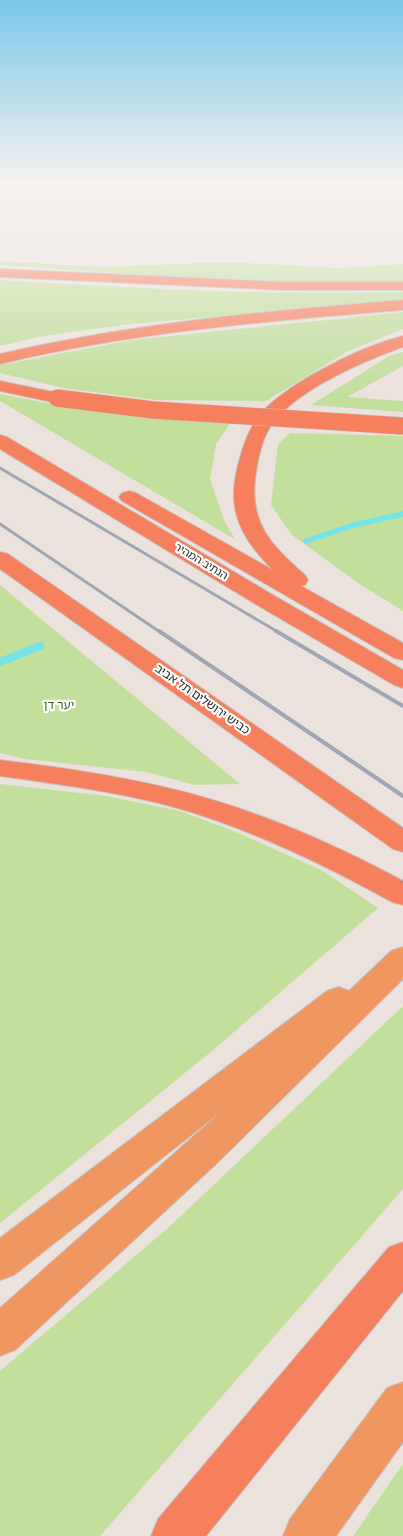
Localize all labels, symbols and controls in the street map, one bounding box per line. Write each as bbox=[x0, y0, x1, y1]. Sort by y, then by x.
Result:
street label: הנתיב המהיר bbox=[172, 541, 230, 583]
street label: כביש ירושלים תל אביב bbox=[152, 662, 252, 738]
park label: יער דן bbox=[44, 699, 74, 713]

